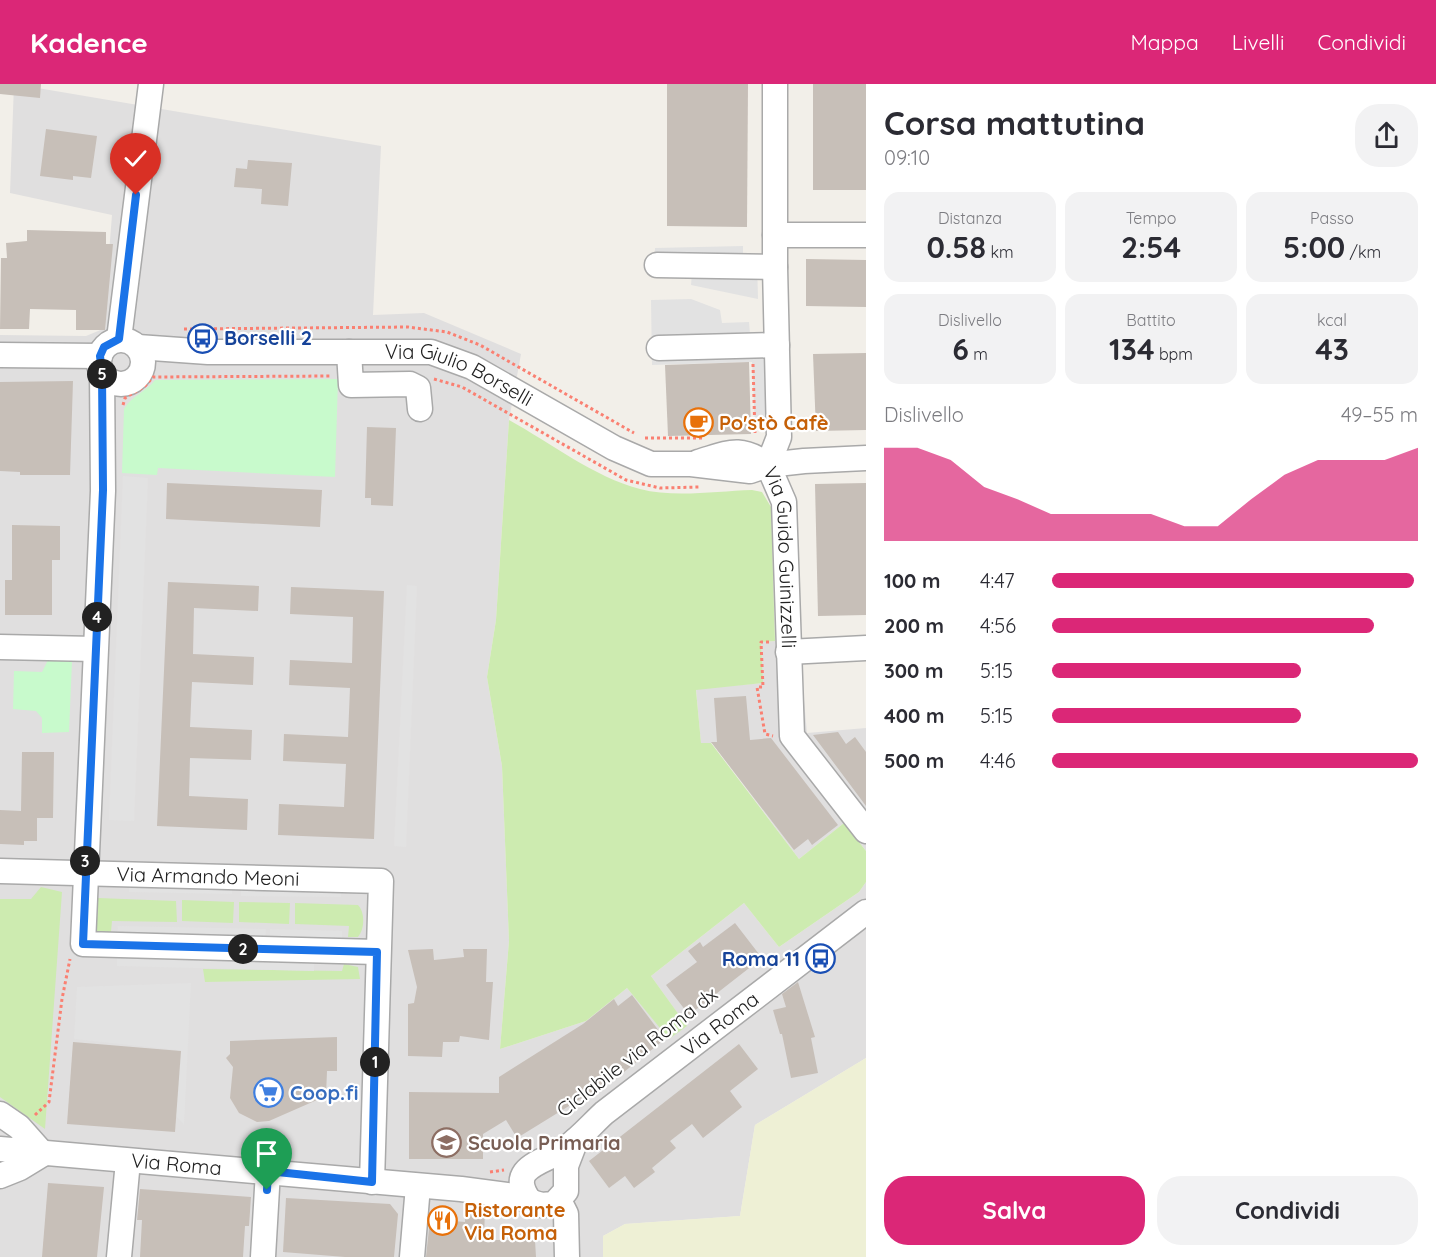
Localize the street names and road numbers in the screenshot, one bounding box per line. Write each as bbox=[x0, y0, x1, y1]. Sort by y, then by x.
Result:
street label: Via Giulio Borselli bbox=[385, 339, 538, 411]
street label: Via Guido Guinizzelli bbox=[758, 463, 802, 649]
street label: Via Armando Meoni bbox=[116, 861, 300, 891]
street label: Ciclabile via Roma dx bbox=[551, 981, 722, 1122]
street label: Via Roma bbox=[676, 986, 764, 1061]
street label: Via Roma bbox=[130, 1147, 223, 1180]

